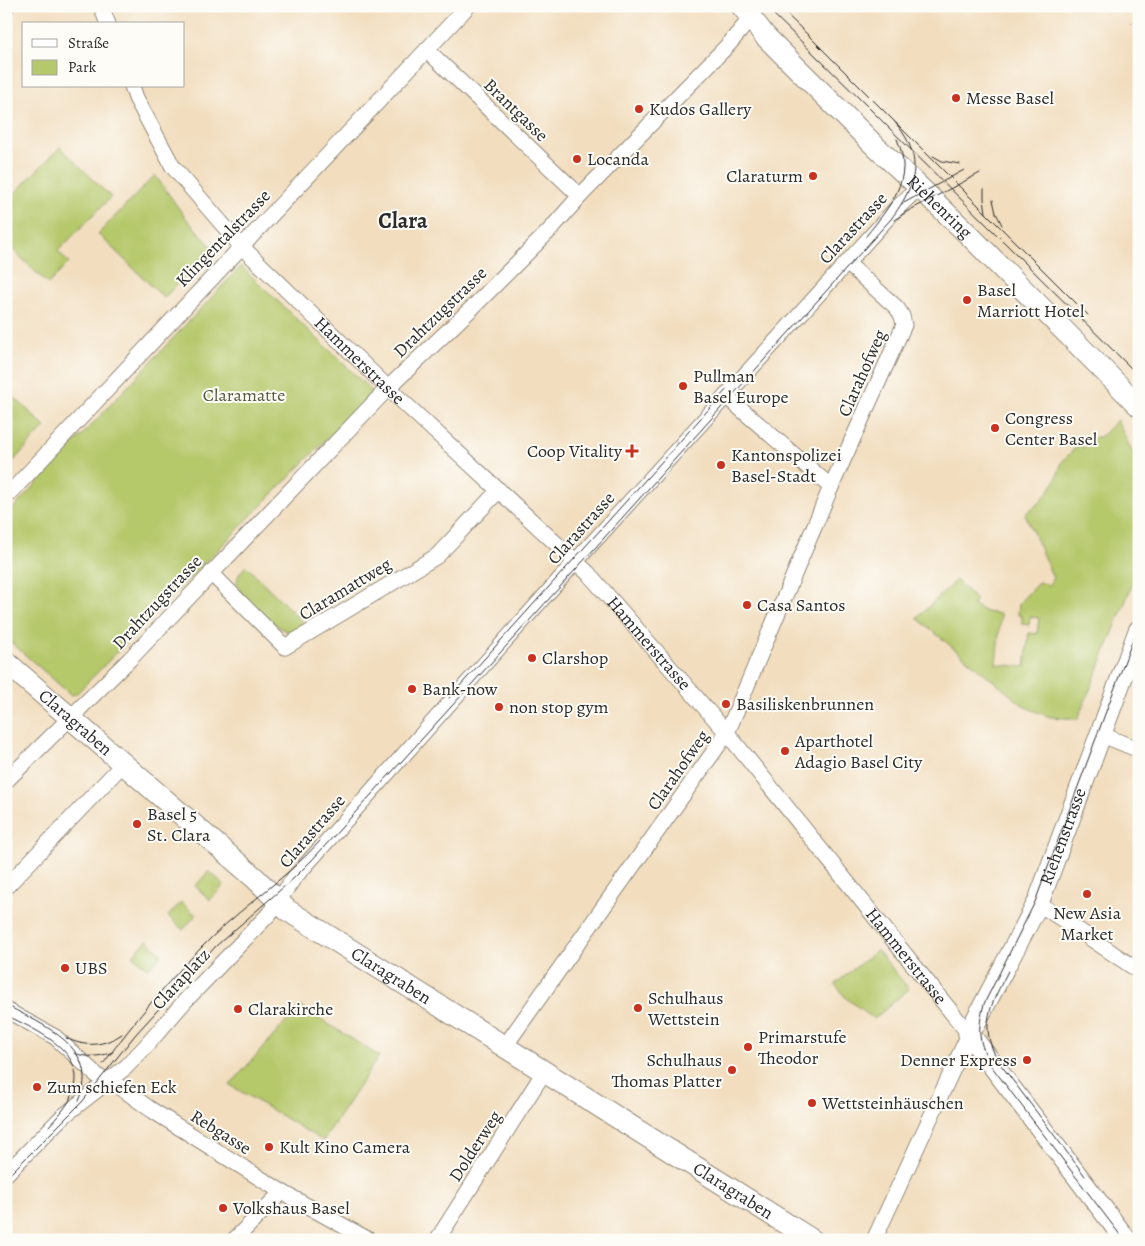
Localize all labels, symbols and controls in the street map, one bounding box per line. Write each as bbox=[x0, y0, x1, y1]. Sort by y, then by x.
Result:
legend bbox=[22, 22, 185, 88]
text: Straße bbox=[68, 33, 109, 53]
text: Park bbox=[68, 57, 97, 77]
street label: Brantgasse bbox=[478, 73, 554, 147]
place label: Messe Basel bbox=[966, 86, 1054, 110]
marker: Messe Basel bbox=[950, 92, 962, 104]
place label: Kudos Gallery bbox=[649, 97, 752, 121]
marker: Kudos Gallery bbox=[633, 103, 645, 115]
place label: Locanda bbox=[587, 147, 649, 171]
marker: Locanda bbox=[571, 153, 583, 165]
place label: Claraturm bbox=[726, 164, 803, 188]
street label: Riehenring bbox=[902, 169, 978, 244]
marker: Claraturm bbox=[807, 170, 819, 182]
street label: Klingentalstrasse bbox=[170, 184, 276, 292]
street label: Clarastrasse bbox=[814, 187, 892, 269]
district label: Clara bbox=[378, 206, 428, 236]
street label: Drahtzugstrasse bbox=[388, 261, 492, 363]
place label: Basel Marriott Hotel bbox=[977, 278, 1085, 323]
marker: Basel Marriott Hotel bbox=[961, 294, 973, 306]
street label: Hammerstrasse bbox=[309, 311, 410, 410]
street label: Clarahofweg bbox=[832, 326, 892, 420]
place label: Pullman Basel Europe bbox=[693, 364, 789, 409]
marker: Pullman Basel Europe bbox=[677, 380, 689, 392]
park label: Claramatte bbox=[203, 383, 285, 407]
place label: Congress Center Basel bbox=[1005, 406, 1098, 451]
marker: Congress Center Basel bbox=[989, 422, 1001, 434]
place label: Coop Vitality bbox=[527, 439, 623, 463]
place label: Kantonspolizei Basel-Stadt bbox=[731, 443, 842, 488]
marker: Coop Vitality bbox=[626, 445, 638, 457]
marker: Kantonspolizei Basel-Stadt bbox=[715, 459, 727, 471]
street label: Clarastrasse bbox=[542, 487, 620, 569]
street label: Drahtzugstrasse bbox=[107, 550, 207, 654]
street label: Claramattweg bbox=[294, 552, 396, 626]
street label: Hammerstrasse bbox=[601, 591, 697, 695]
place label: Casa Santos bbox=[757, 593, 845, 617]
marker: Casa Santos bbox=[741, 599, 753, 611]
place label: Clarshop bbox=[542, 646, 608, 670]
marker: Clarshop bbox=[526, 652, 538, 664]
place label: Bank-now bbox=[422, 677, 498, 701]
marker: Bank-now bbox=[406, 683, 418, 695]
street label: Claragraben bbox=[33, 684, 118, 761]
place label: Basiliskenbrunnen bbox=[736, 692, 874, 716]
place label: non stop gym bbox=[509, 695, 609, 719]
marker: Basiliskenbrunnen bbox=[720, 698, 732, 710]
marker: non stop gym bbox=[493, 701, 505, 713]
street label: Clarahofweg bbox=[642, 725, 714, 815]
place label: Aparthotel Adagio Basel City bbox=[794, 729, 923, 774]
marker: Aparthotel Adagio Basel City bbox=[779, 745, 791, 757]
street label: Riehenstrasse bbox=[1034, 784, 1092, 889]
street label: Clarastrasse bbox=[273, 789, 351, 873]
place label: Basel 5 St. Clara bbox=[147, 802, 211, 847]
marker: Basel 5 St. Clara bbox=[131, 818, 143, 830]
marker: New Asia Market bbox=[1081, 888, 1093, 900]
place label: New Asia Market bbox=[1053, 901, 1122, 946]
street label: Hammerstrasse bbox=[860, 903, 952, 1009]
street label: Claragraben bbox=[347, 941, 436, 1010]
street label: Claraplatz bbox=[146, 943, 216, 1015]
place label: UBS bbox=[75, 956, 108, 980]
marker: UBS bbox=[59, 962, 71, 974]
place label: Schulhaus Wettstein bbox=[647, 986, 724, 1031]
place label: Clarakirche bbox=[248, 997, 333, 1021]
marker: Schulhaus Wettstein bbox=[632, 1002, 644, 1014]
marker: Clarakirche bbox=[232, 1003, 244, 1015]
place label: Primarstufe Theodor bbox=[758, 1025, 847, 1070]
marker: Primarstufe Theodor bbox=[742, 1041, 754, 1053]
place label: Schulhaus Thomas Platter bbox=[612, 1048, 722, 1093]
place label: Denner Express bbox=[900, 1048, 1017, 1072]
marker: Denner Express bbox=[1021, 1054, 1033, 1066]
marker: Schulhaus Thomas Platter bbox=[726, 1064, 738, 1076]
place label: Zum schiefen Eck bbox=[47, 1075, 177, 1099]
marker: Zum schiefen Eck bbox=[31, 1081, 43, 1093]
place label: Wettsteinhäuschen bbox=[821, 1091, 964, 1115]
marker: Wettsteinhäuschen bbox=[806, 1097, 818, 1109]
street label: Rebgasse bbox=[186, 1104, 256, 1160]
street label: Dolderweg bbox=[443, 1106, 507, 1186]
place label: Kult Kino Camera bbox=[279, 1135, 411, 1159]
marker: Kult Kino Camera bbox=[263, 1141, 275, 1153]
street label: Claragraben bbox=[689, 1156, 778, 1225]
place label: Volkshaus Basel bbox=[232, 1196, 350, 1220]
marker: Volkshaus Basel bbox=[217, 1202, 229, 1214]

